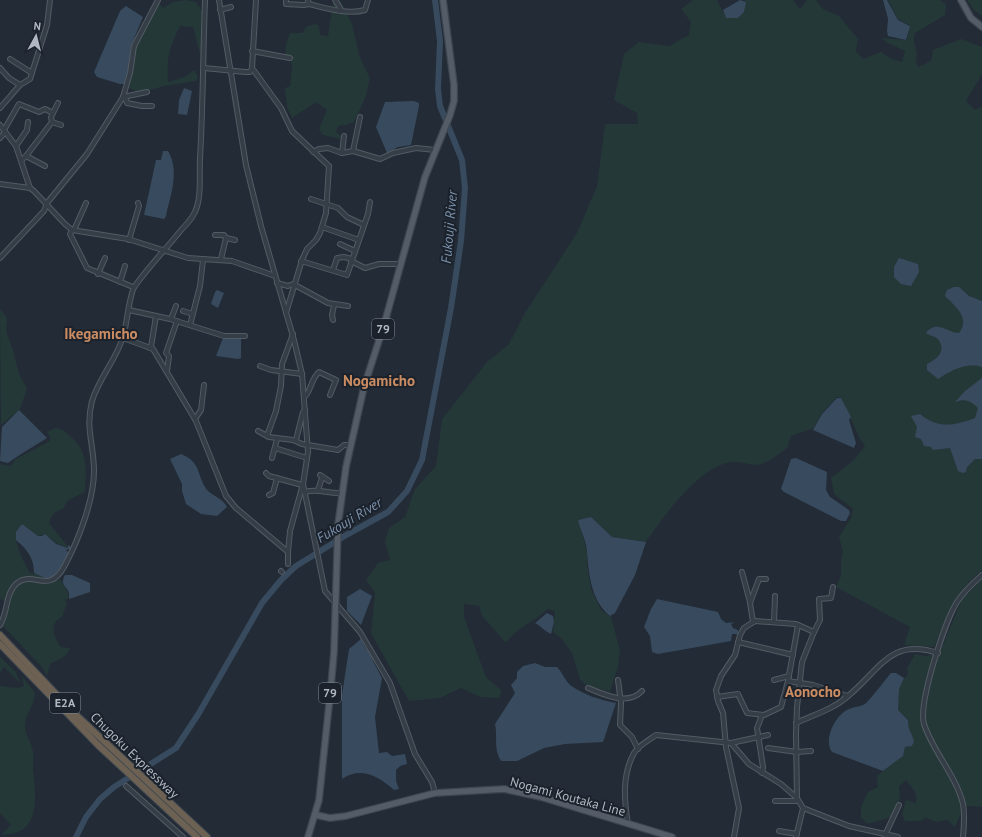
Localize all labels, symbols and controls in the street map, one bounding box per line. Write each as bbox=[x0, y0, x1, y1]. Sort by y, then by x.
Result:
north arrow bbox=[16, 16, 56, 56]
text: N bbox=[33, 19, 42, 33]
water label: Fukouji River bbox=[437, 188, 461, 264]
road number: 79 bbox=[372, 319, 394, 339]
district label: Ikegamicho bbox=[64, 324, 138, 343]
district label: Nogamicho bbox=[343, 371, 415, 390]
water label: Fukouji River bbox=[313, 493, 386, 547]
district label: Aonocho bbox=[785, 682, 841, 701]
road number: 79 bbox=[319, 683, 341, 703]
road number: E2A bbox=[50, 693, 80, 713]
street label: Chugoku Expressway bbox=[87, 709, 183, 802]
street label: Nogami Koutaka Line bbox=[508, 773, 627, 820]

